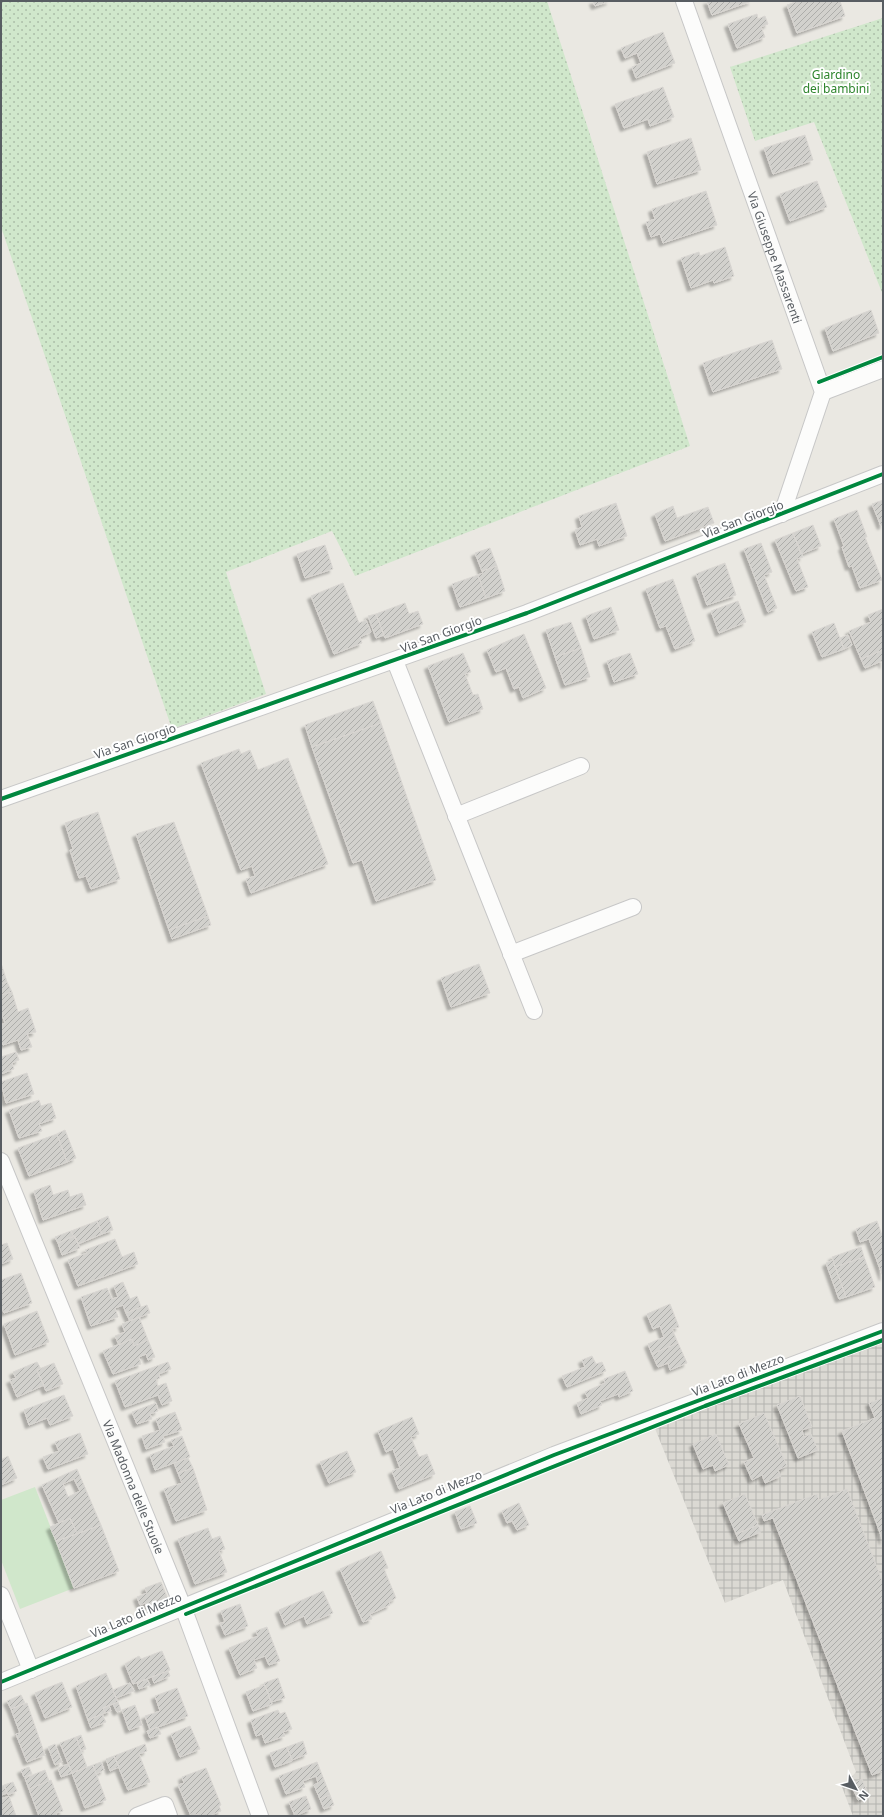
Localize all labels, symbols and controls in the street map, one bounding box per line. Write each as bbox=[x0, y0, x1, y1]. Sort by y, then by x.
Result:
park label: Giardino dei bambini bbox=[803, 66, 869, 97]
street label: Via Giuseppe Massarenti bbox=[744, 189, 806, 326]
street label: Via San Giorgio bbox=[700, 496, 786, 542]
street label: Via San Giorgio bbox=[398, 611, 484, 657]
street label: Via San Giorgio bbox=[92, 719, 178, 763]
street label: Via Lato di Mezzo bbox=[689, 1350, 787, 1400]
street label: Via Madonna delle Stuoie bbox=[99, 1418, 169, 1557]
street label: Via Lato di Mezzo bbox=[388, 1466, 484, 1518]
street label: Via Lato di Mezzo bbox=[88, 1588, 184, 1642]
north arrow bbox=[836, 1769, 876, 1809]
text: N bbox=[855, 1787, 873, 1804]

